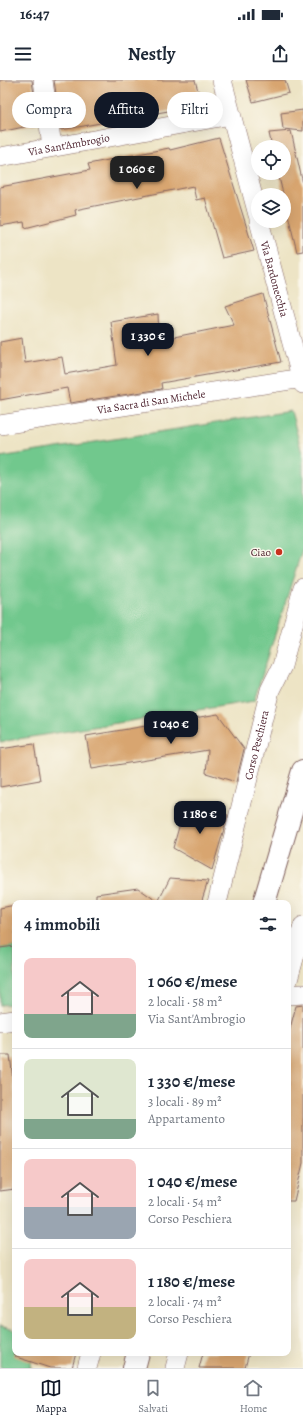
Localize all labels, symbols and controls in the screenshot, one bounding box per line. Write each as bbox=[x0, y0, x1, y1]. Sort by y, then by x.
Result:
text: 16:47 bbox=[20, 4, 49, 24]
text: Nestly bbox=[128, 42, 175, 66]
icon: menu bbox=[12, 43, 34, 65]
icon: share bbox=[269, 43, 291, 65]
chip: Compra bbox=[12, 92, 86, 128]
chip: Affitta bbox=[94, 92, 159, 128]
chip: Filtri bbox=[167, 92, 223, 128]
street label: Via Sant'Ambrogio bbox=[26, 130, 111, 160]
map controls bbox=[251, 140, 291, 228]
button: locate bbox=[251, 140, 291, 180]
pin: 1 060 € bbox=[100, 156, 174, 190]
text: 1 060 € bbox=[119, 160, 155, 177]
button: layers bbox=[251, 188, 291, 228]
street label: Via Bardonecchia bbox=[256, 238, 292, 320]
pin: 1 330 € bbox=[111, 323, 185, 357]
text: 1 330 € bbox=[131, 327, 165, 344]
street label: Via Sacra di San Michele bbox=[95, 386, 206, 418]
place label: Ciao bbox=[251, 545, 272, 560]
marker: Ciao bbox=[274, 547, 284, 557]
street label: Corso Peschiera bbox=[241, 708, 273, 781]
pin: 1 040 € bbox=[134, 711, 208, 745]
text: 1 040 € bbox=[153, 715, 189, 732]
pin: 1 180 € bbox=[163, 801, 237, 835]
text: 1 180 € bbox=[183, 805, 217, 822]
text: 4 immobili bbox=[24, 913, 100, 936]
icon: filters bbox=[257, 913, 279, 935]
text: 1 060 €/mese bbox=[148, 970, 237, 993]
icon: home bbox=[56, 974, 104, 1022]
text: 2 locali · 58 m² bbox=[148, 993, 222, 1010]
text: Via Sant'Ambrogio bbox=[148, 1010, 246, 1027]
text: 1 330 €/mese bbox=[148, 1070, 235, 1093]
icon: home bbox=[56, 1075, 104, 1123]
text: 3 locali · 89 m² bbox=[148, 1093, 222, 1110]
text: Appartamento bbox=[148, 1110, 225, 1127]
text: 1 040 €/mese bbox=[148, 1170, 237, 1193]
icon: home bbox=[56, 1175, 104, 1223]
text: 2 locali · 54 m² bbox=[148, 1193, 222, 1210]
text: Corso Peschiera bbox=[148, 1210, 232, 1227]
text: 1 180 €/mese bbox=[148, 1270, 235, 1293]
icon: home bbox=[56, 1275, 104, 1323]
text: 2 locali · 74 m² bbox=[148, 1293, 221, 1310]
text: Corso Peschiera bbox=[148, 1310, 232, 1327]
tab: Mappa bbox=[36, 1377, 67, 1416]
tab: Salvati bbox=[138, 1377, 168, 1416]
tab: Home bbox=[240, 1377, 267, 1416]

